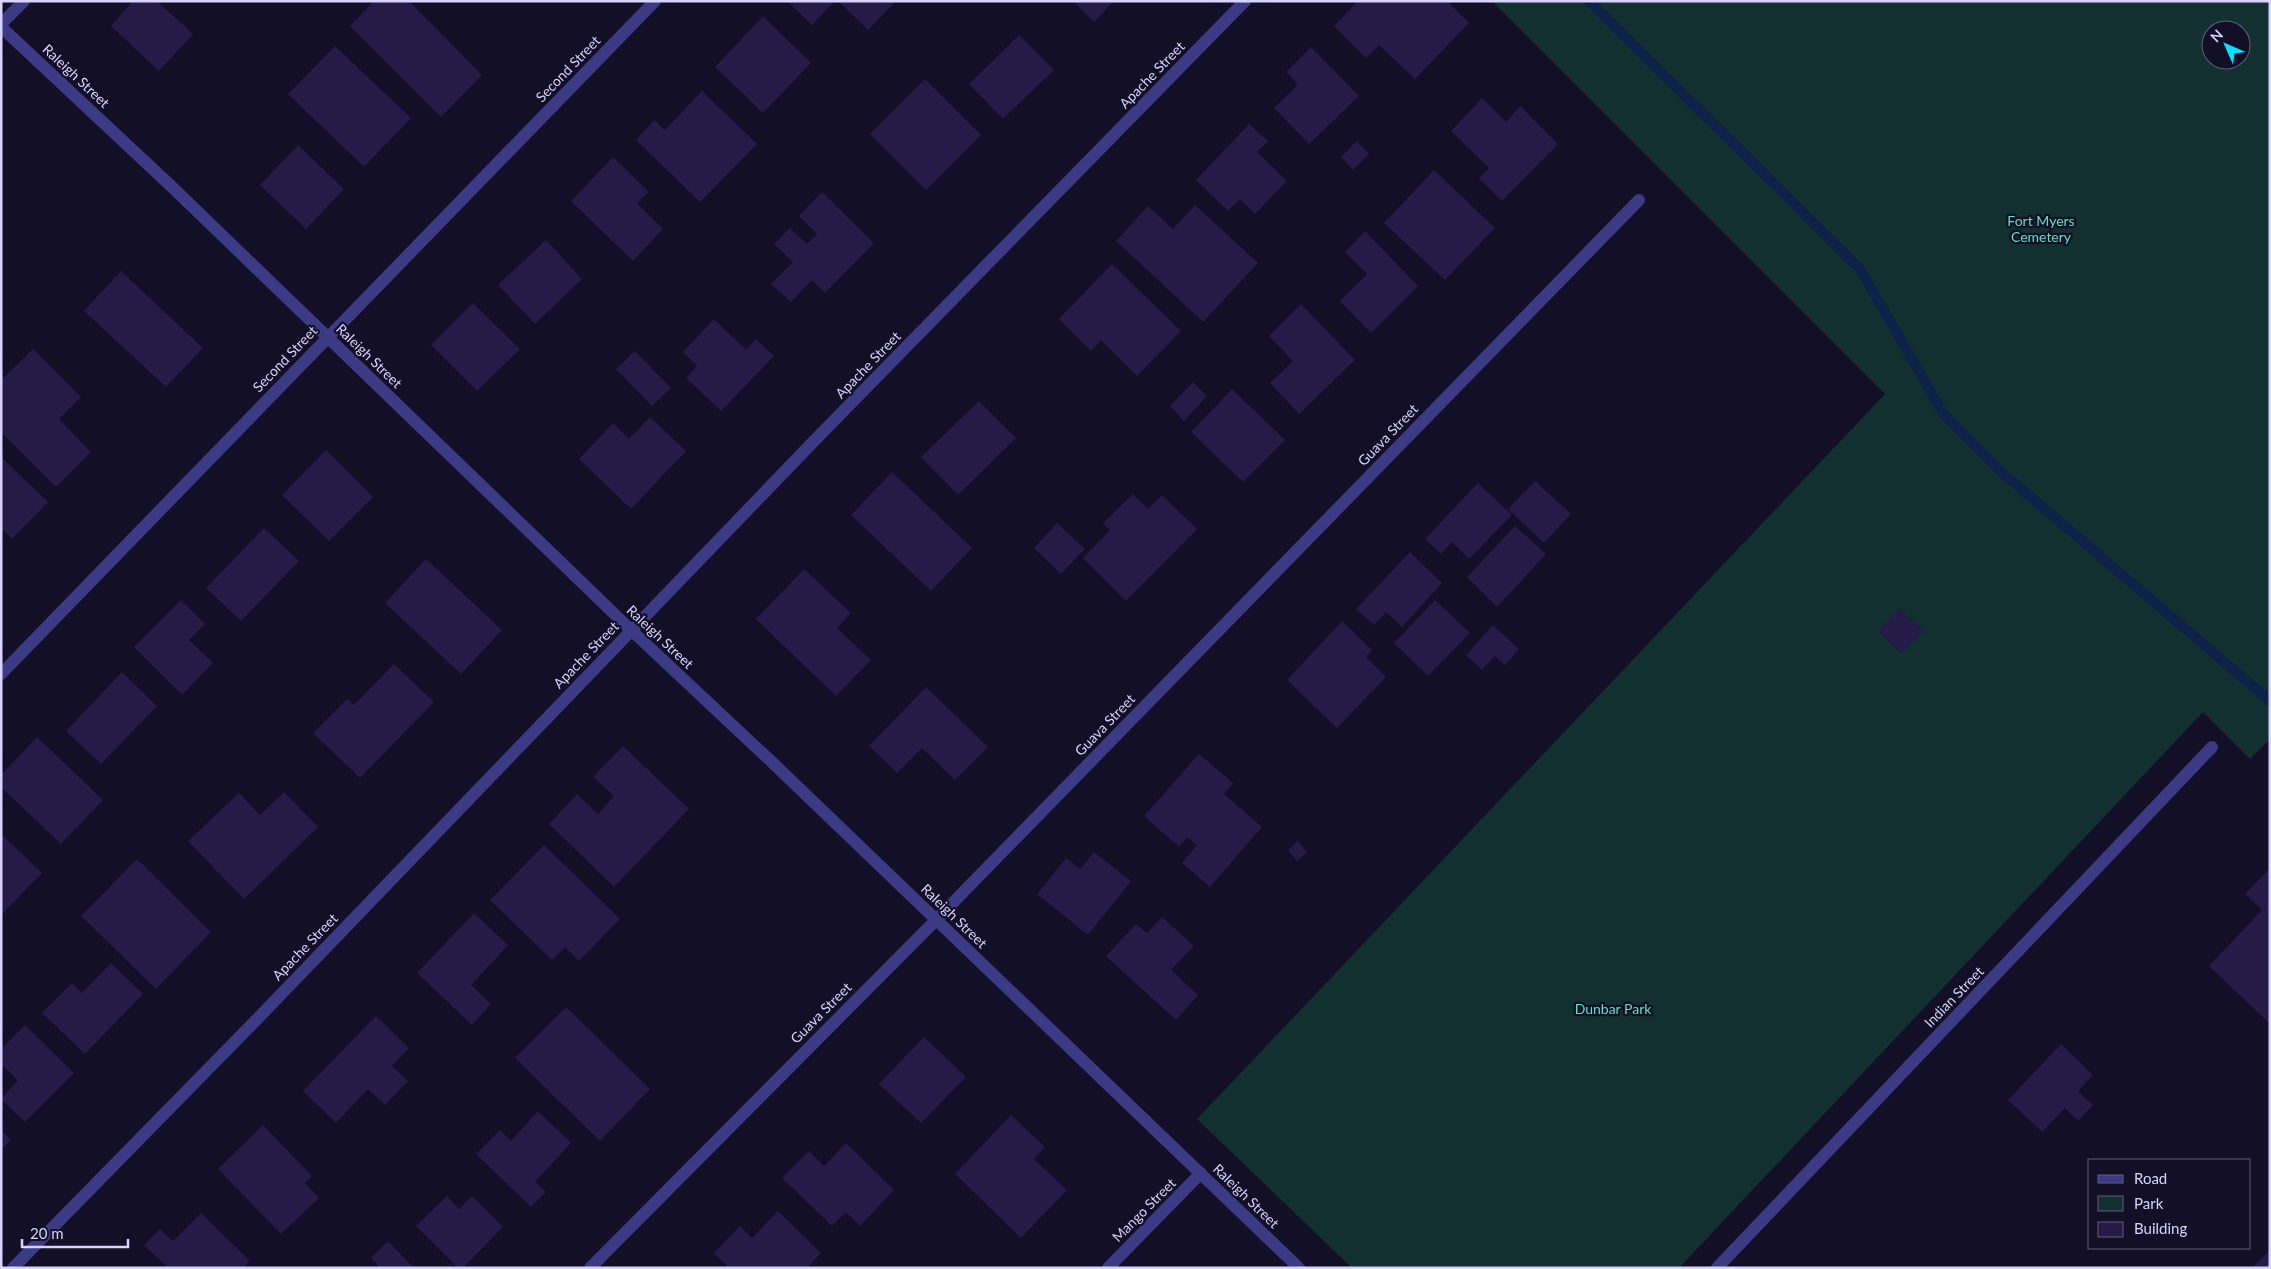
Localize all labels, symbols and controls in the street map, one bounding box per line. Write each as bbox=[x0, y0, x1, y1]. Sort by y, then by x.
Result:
north arrow bbox=[2201, 20, 2251, 70]
text: N bbox=[2207, 26, 2226, 45]
street label: Second Street bbox=[532, 32, 603, 105]
street label: Apache Street bbox=[1115, 38, 1188, 112]
street label: Raleigh Street bbox=[39, 40, 113, 111]
park label: Fort Myers Cemetery bbox=[2007, 212, 2075, 245]
street label: Raleigh Street bbox=[333, 320, 406, 391]
street label: Second Street bbox=[249, 322, 320, 395]
street label: Apache Street bbox=[831, 328, 904, 402]
street label: Guava Street bbox=[1354, 400, 1421, 469]
street label: Raleigh Street bbox=[623, 601, 697, 672]
street label: Apache Street bbox=[549, 618, 622, 692]
street label: Guava Street bbox=[1071, 690, 1138, 759]
street label: Raleigh Street bbox=[918, 880, 991, 951]
street label: Apache Street bbox=[268, 910, 341, 984]
street label: Indian Street bbox=[1920, 963, 1987, 1031]
street label: Guava Street bbox=[787, 979, 855, 1047]
park label: Dunbar Park bbox=[1575, 1000, 1652, 1017]
legend bbox=[2088, 1159, 2251, 1249]
street label: Raleigh Street bbox=[1210, 1160, 1283, 1231]
text: Road bbox=[2134, 1169, 2167, 1187]
street label: Mango Street bbox=[1108, 1174, 1179, 1245]
text: Park bbox=[2134, 1194, 2164, 1212]
scale bar bbox=[22, 1216, 129, 1248]
text: Building bbox=[2134, 1219, 2187, 1237]
text: 20 m bbox=[30, 1224, 64, 1242]

